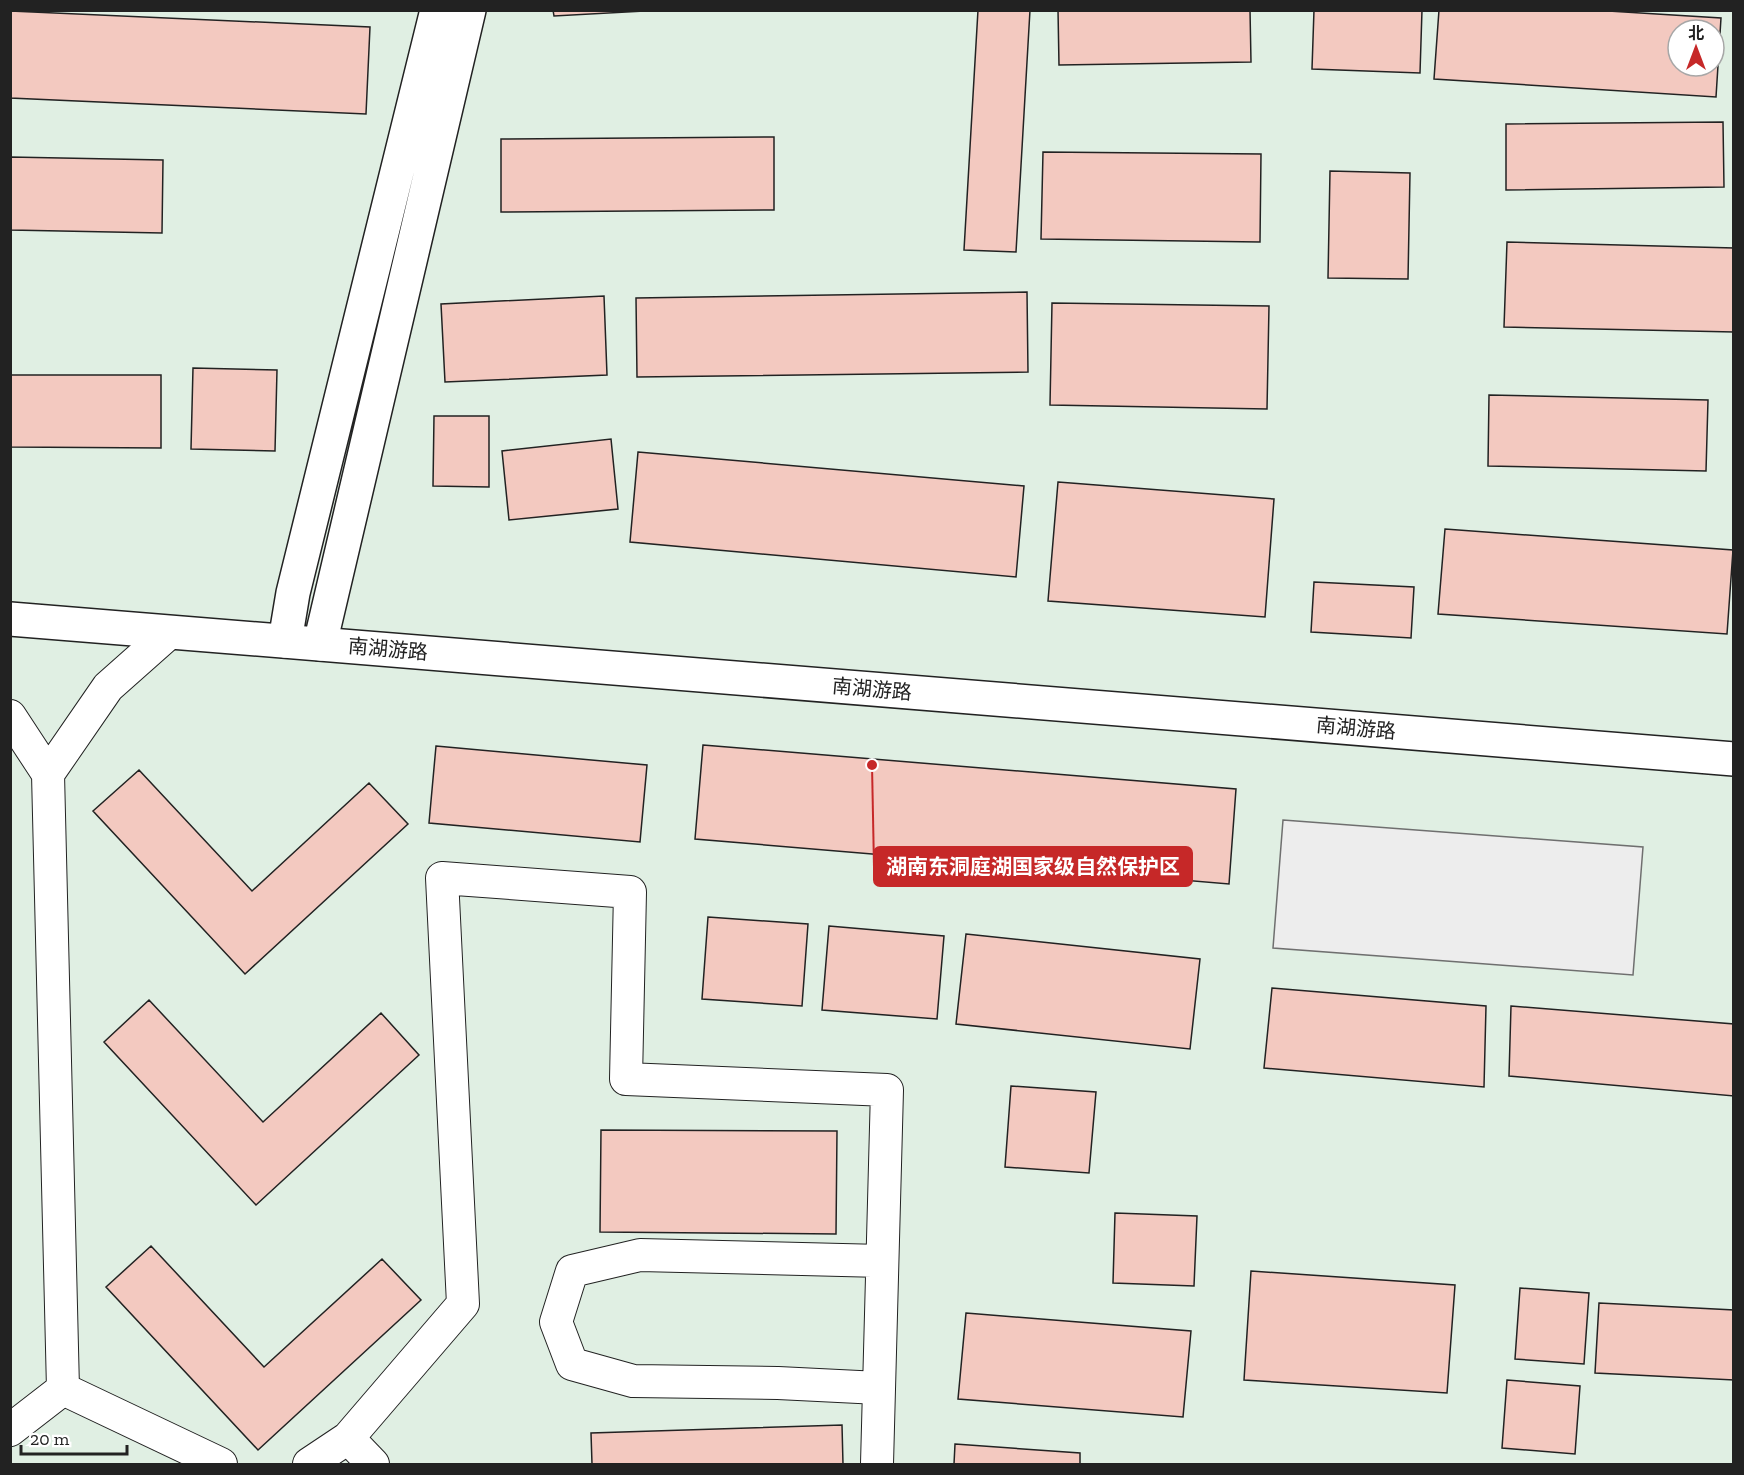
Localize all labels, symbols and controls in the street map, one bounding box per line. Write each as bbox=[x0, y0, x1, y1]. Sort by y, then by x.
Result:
north arrow bbox=[1666, 18, 1726, 78]
text: 北 bbox=[1688, 24, 1704, 43]
street label: 南湖游路 bbox=[347, 634, 429, 664]
street label: 南湖游路 bbox=[831, 674, 913, 704]
street label: 南湖游路 bbox=[1315, 713, 1397, 743]
callout: 湖南东洞庭湖国家级自然保护区 bbox=[874, 847, 1192, 886]
text: 湖南东洞庭湖国家级自然保护区 bbox=[886, 854, 1180, 879]
scale bar bbox=[21, 1418, 128, 1456]
text: 20 m bbox=[30, 1428, 70, 1450]

